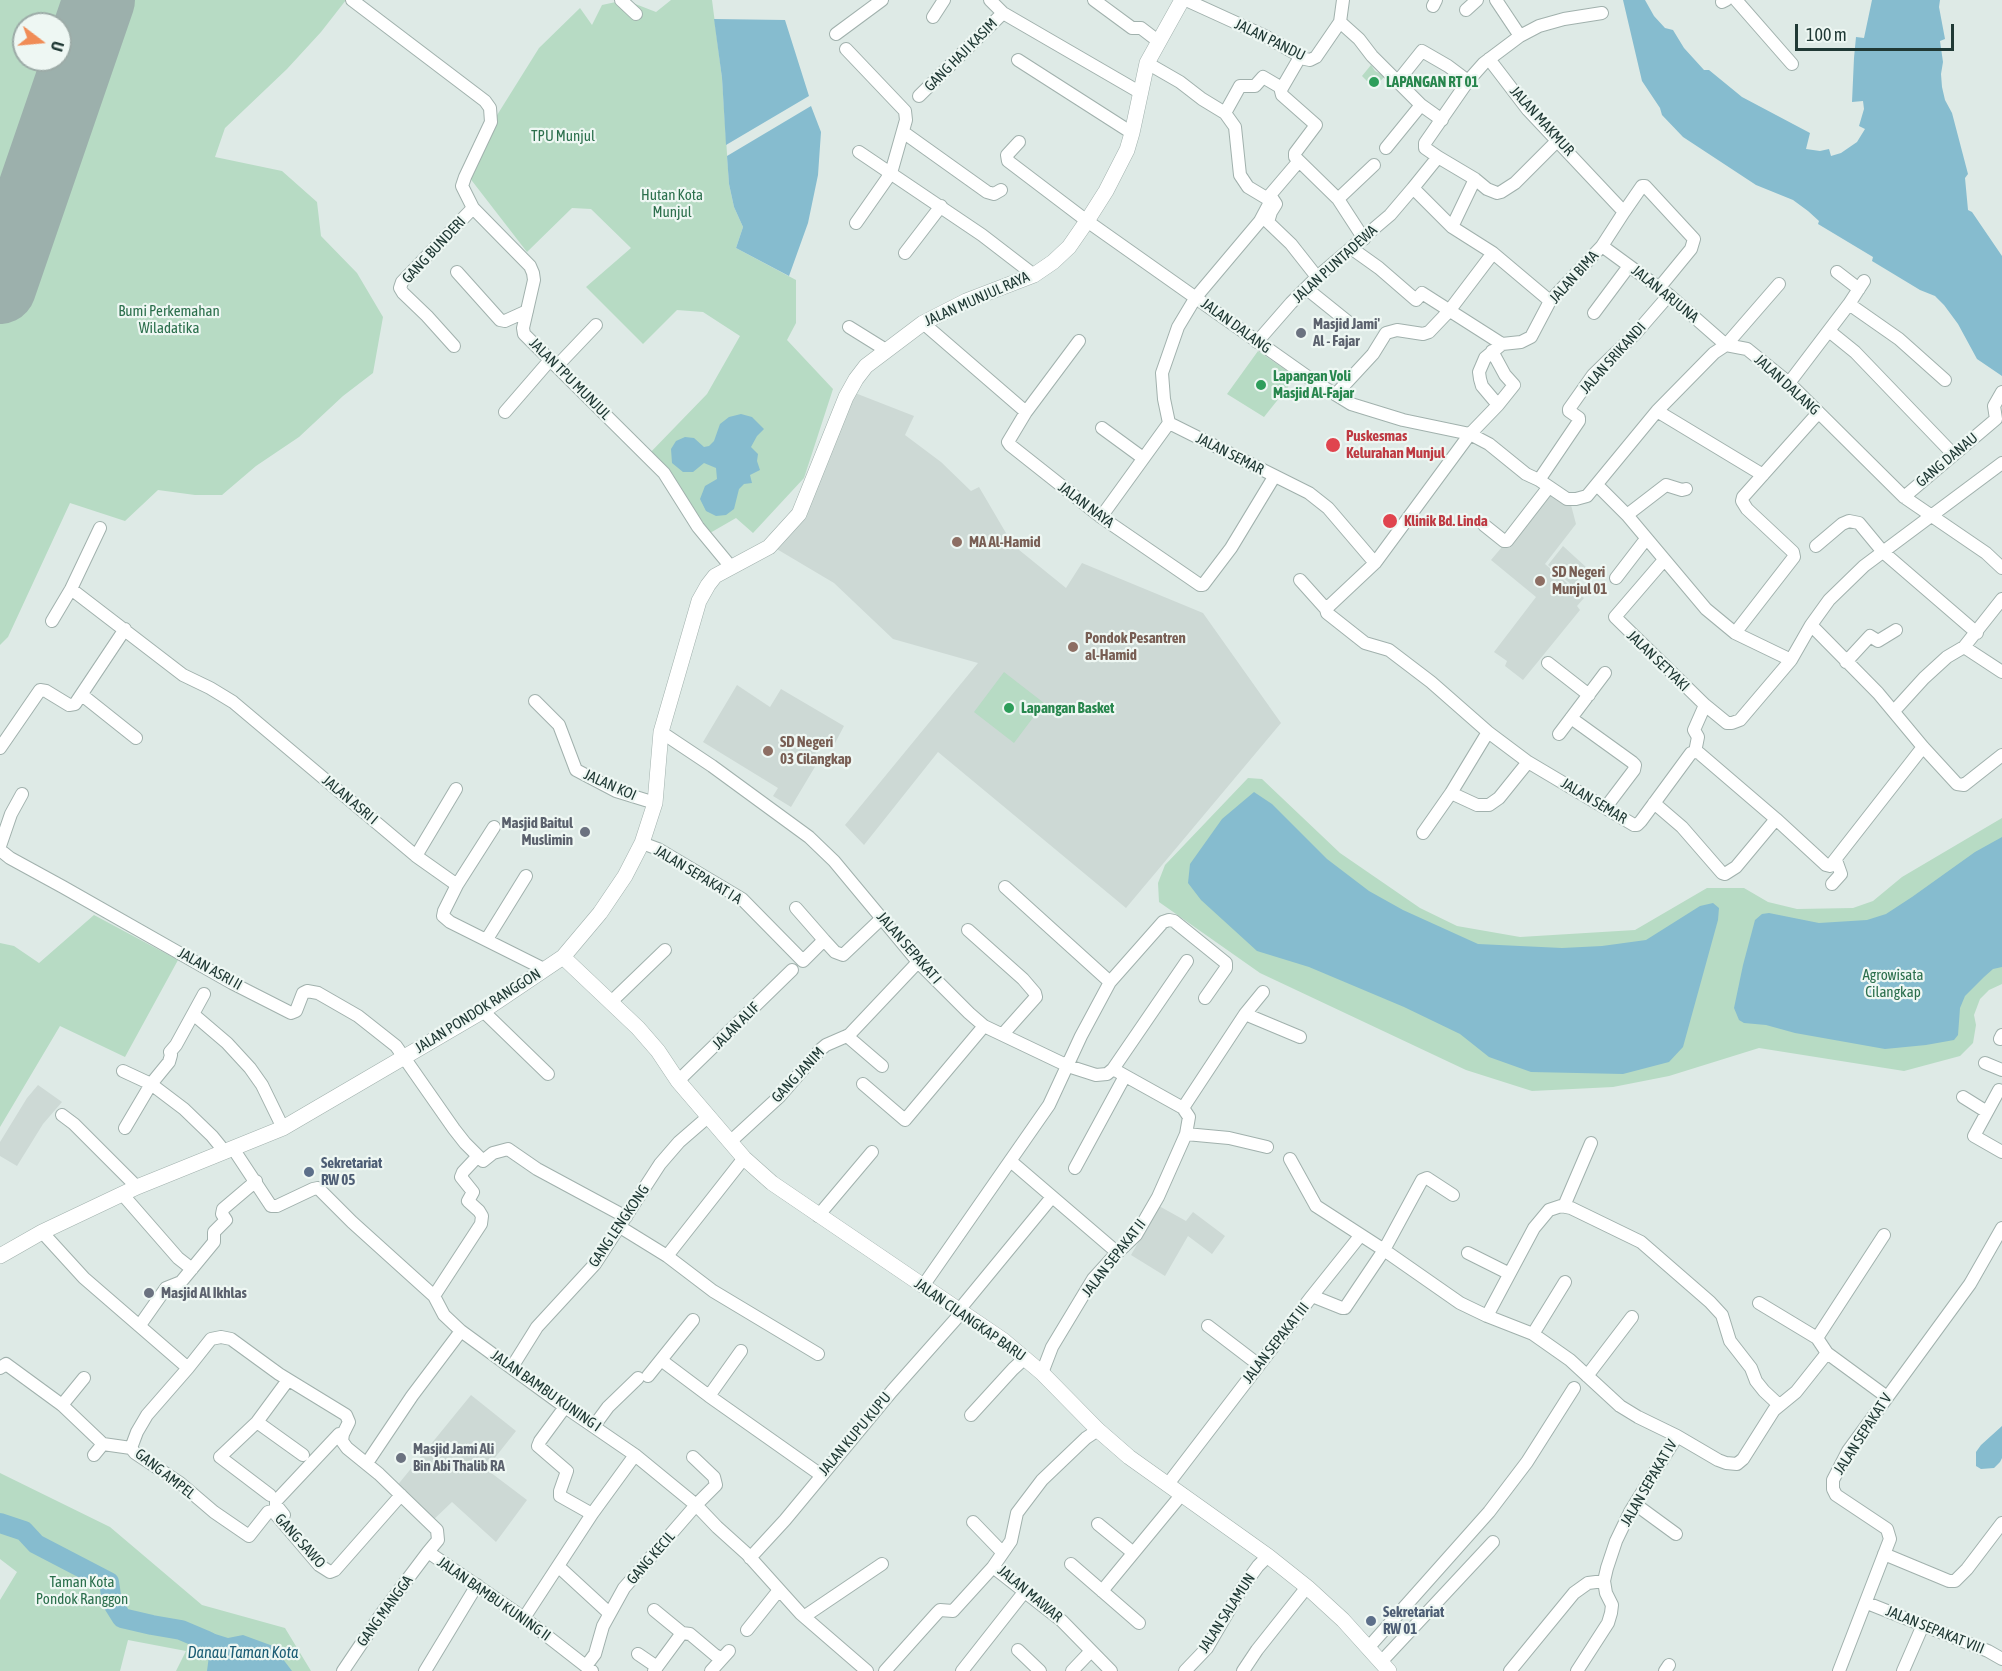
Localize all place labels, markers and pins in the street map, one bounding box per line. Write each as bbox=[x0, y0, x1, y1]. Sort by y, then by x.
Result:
place label: LAPANGAN RT 01 bbox=[1386, 73, 1479, 91]
marker: LAPANGAN RT 01 bbox=[1367, 75, 1381, 89]
place label: Masjid Jami' Al - Fajar bbox=[1313, 315, 1380, 350]
marker: Masjid Jami' Al - Fajar bbox=[1294, 326, 1308, 340]
place label: Lapangan Voli Masjid Al-Fajar bbox=[1273, 367, 1354, 402]
marker: Lapangan Voli Masjid Al-Fajar bbox=[1254, 378, 1268, 392]
place label: Puskesmas Kelurahan Munjul bbox=[1346, 427, 1445, 462]
marker: Puskesmas Kelurahan Munjul bbox=[1324, 436, 1342, 454]
marker: Klinik Bd. Linda bbox=[1381, 512, 1399, 530]
place label: Klinik Bd. Linda bbox=[1404, 512, 1488, 530]
place label: MA Al-Hamid bbox=[969, 533, 1041, 551]
marker: MA Al-Hamid bbox=[950, 535, 964, 549]
place label: SD Negeri Munjul 01 bbox=[1552, 563, 1607, 598]
marker: SD Negeri Munjul 01 bbox=[1533, 574, 1547, 588]
place label: Pondok Pesantren al-Hamid bbox=[1085, 629, 1186, 664]
marker: Pondok Pesantren al-Hamid bbox=[1066, 640, 1080, 654]
place label: Lapangan Basket bbox=[1021, 699, 1114, 717]
marker: Lapangan Basket bbox=[1002, 701, 1016, 715]
place label: SD Negeri 03 Cilangkap bbox=[780, 733, 852, 768]
marker: SD Negeri 03 Cilangkap bbox=[761, 744, 775, 758]
place label: Masjid Baitul Muslimin bbox=[502, 814, 573, 849]
marker: Masjid Baitul Muslimin bbox=[578, 825, 592, 839]
place label: Sekretariat RW 05 bbox=[321, 1154, 382, 1189]
marker: Sekretariat RW 05 bbox=[302, 1165, 316, 1179]
place label: Masjid Al Ikhlas bbox=[161, 1284, 247, 1302]
marker: Masjid Al Ikhlas bbox=[142, 1286, 156, 1300]
place label: Masjid Jami Ali Bin Abi Thalib RA bbox=[413, 1440, 505, 1475]
marker: Masjid Jami Ali Bin Abi Thalib RA bbox=[394, 1451, 408, 1465]
place label: Sekretariat RW 01 bbox=[1383, 1603, 1444, 1638]
marker: Sekretariat RW 01 bbox=[1364, 1614, 1378, 1628]

